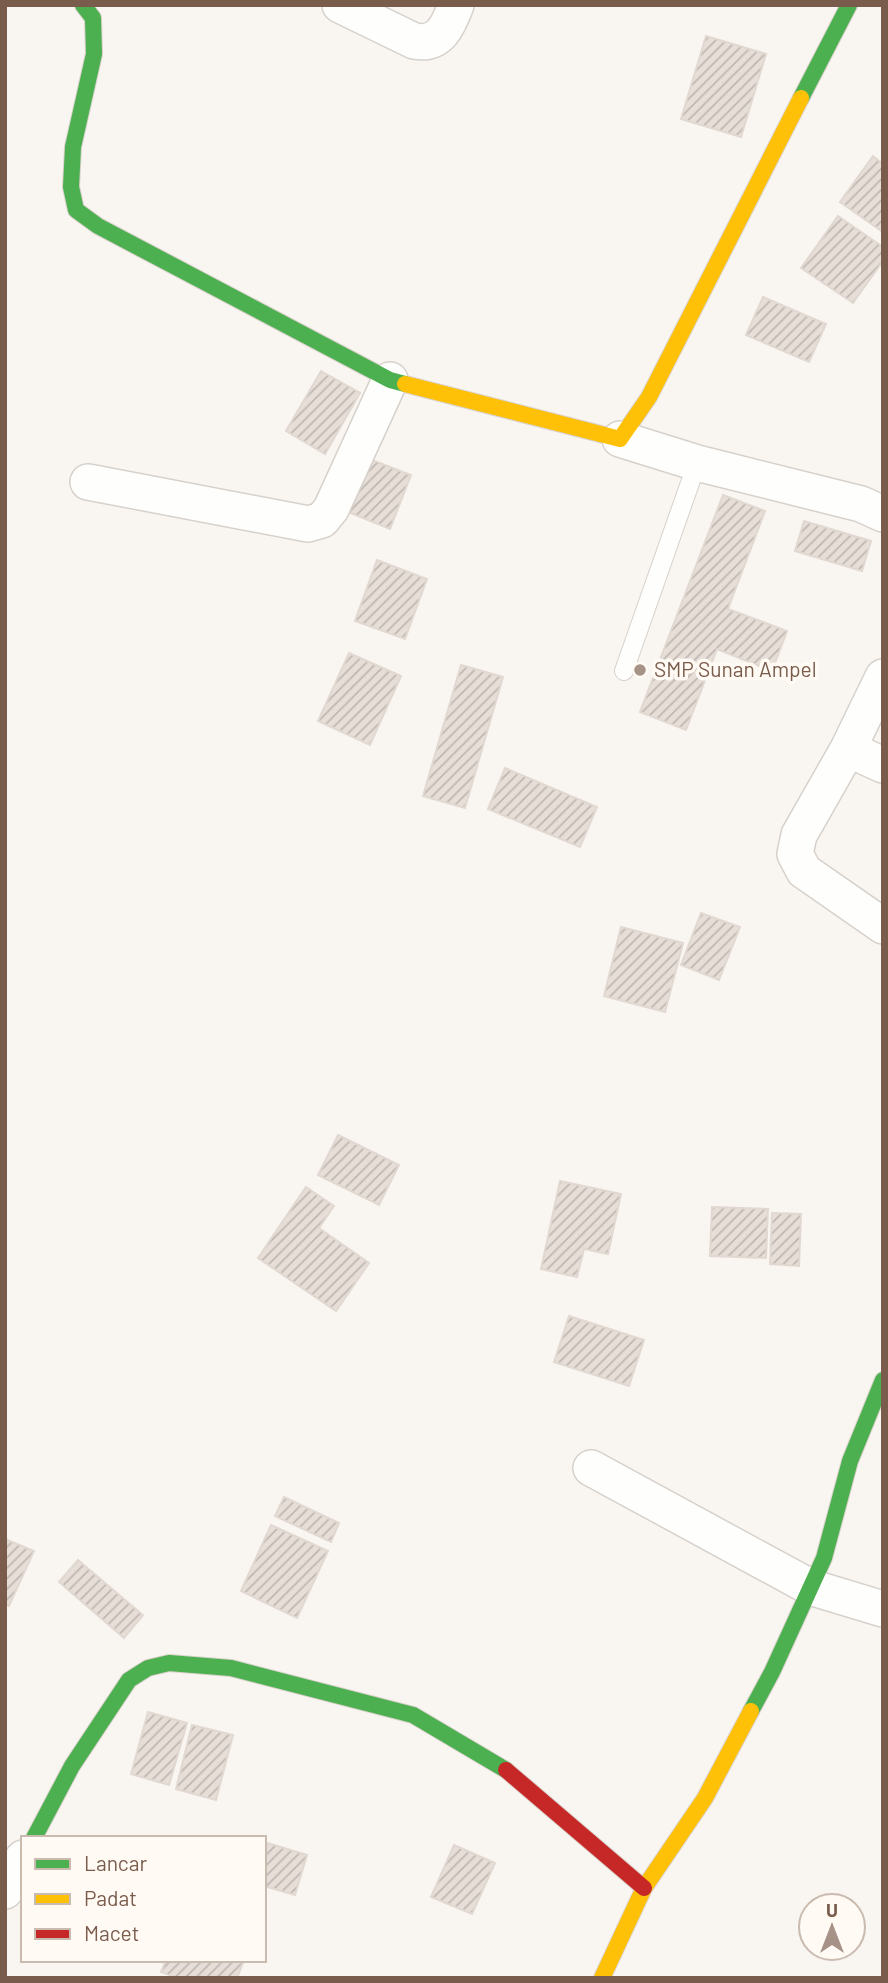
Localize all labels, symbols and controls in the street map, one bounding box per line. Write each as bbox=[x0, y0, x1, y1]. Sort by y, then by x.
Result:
place label: SMP Sunan Ampel bbox=[654, 656, 817, 681]
marker: SMP Sunan Ampel bbox=[632, 662, 648, 678]
legend bbox=[21, 1836, 266, 1962]
text: Lancar bbox=[84, 1850, 147, 1875]
text: Padat bbox=[84, 1885, 137, 1910]
north arrow bbox=[797, 1892, 867, 1962]
text: U bbox=[826, 1898, 838, 1921]
text: Macet bbox=[84, 1920, 139, 1945]

